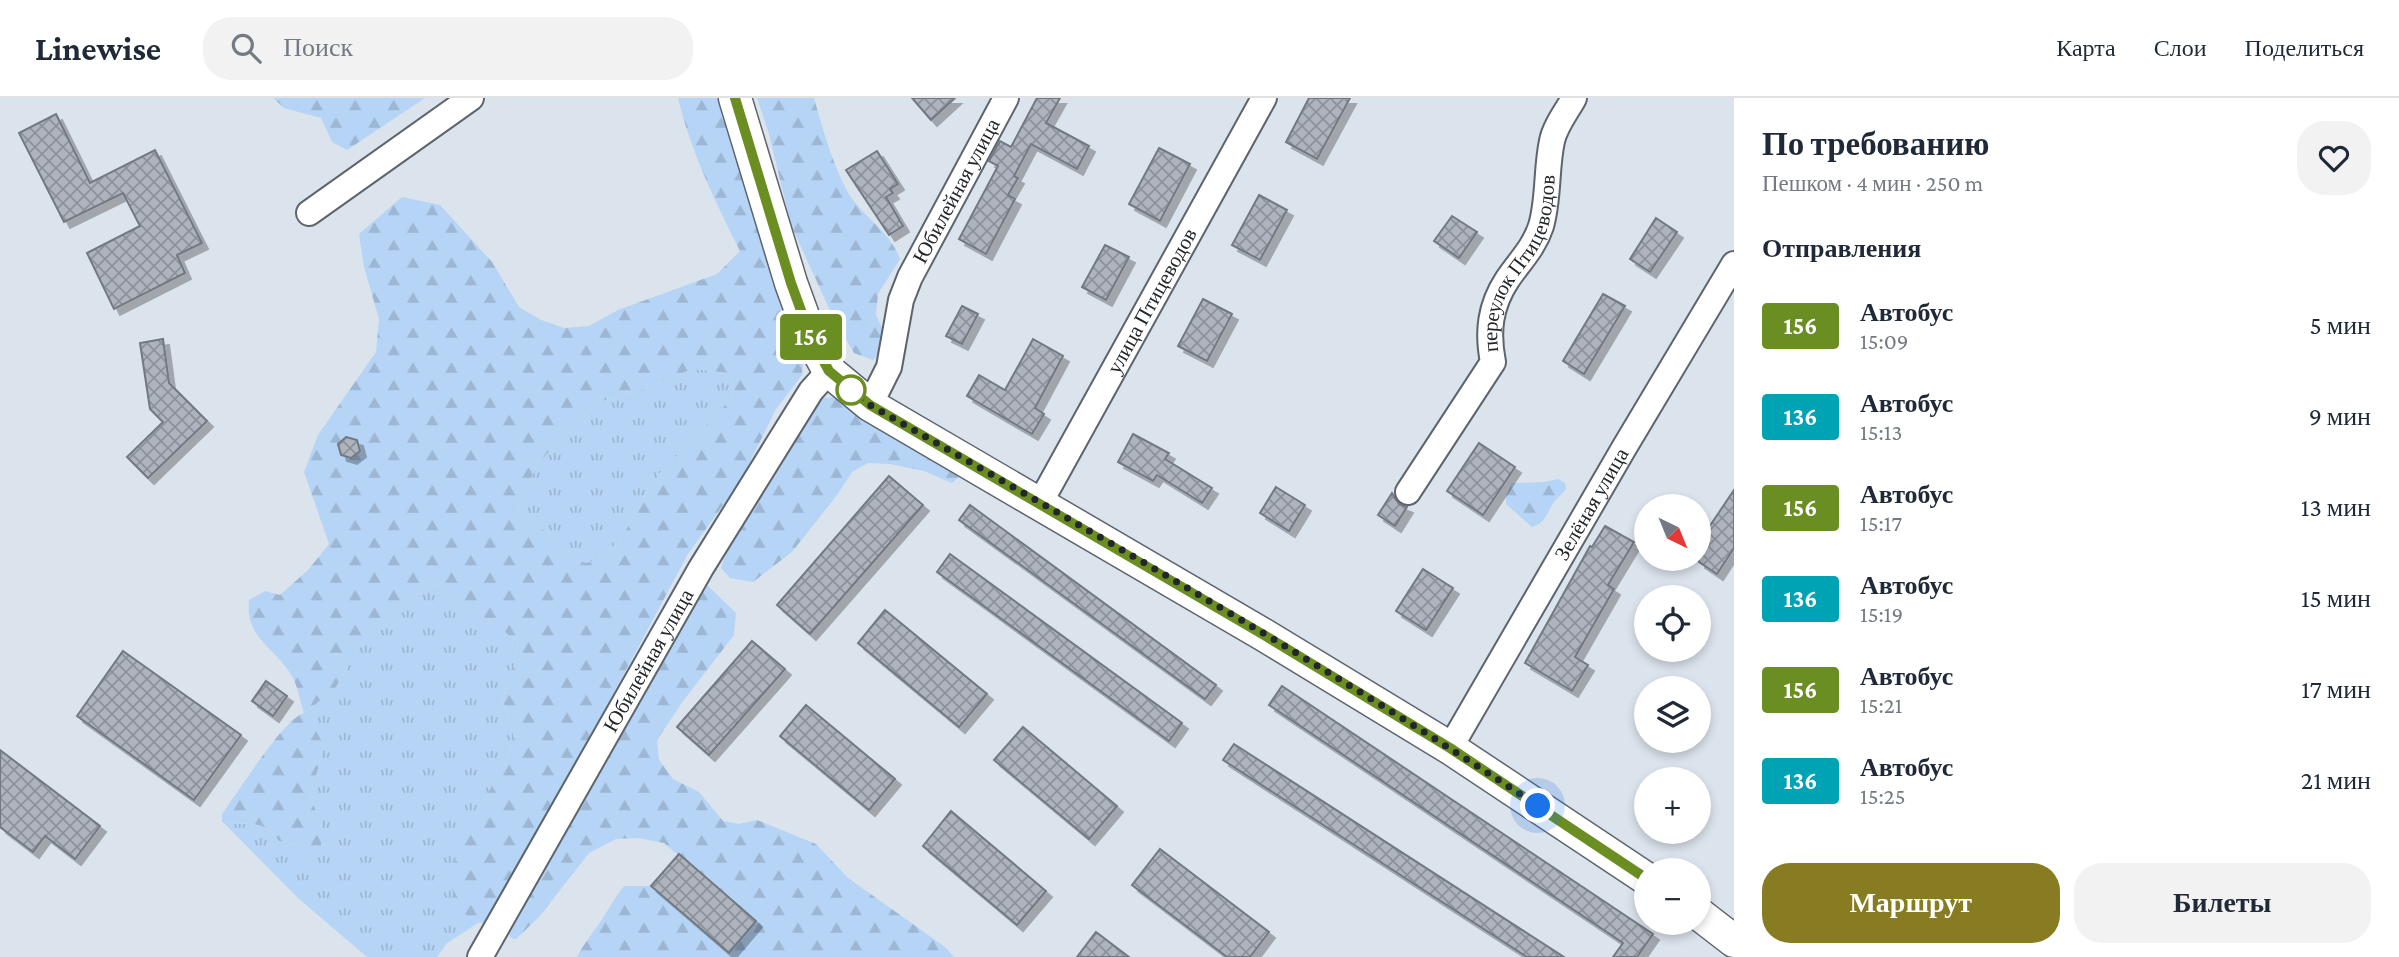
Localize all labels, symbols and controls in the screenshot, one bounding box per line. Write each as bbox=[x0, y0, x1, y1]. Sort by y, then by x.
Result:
search box bbox=[203, 17, 693, 80]
icon: search bbox=[227, 29, 265, 67]
text: Linewise bbox=[35, 30, 161, 67]
text: Поиск bbox=[283, 33, 353, 62]
text: Карта bbox=[2056, 34, 2116, 61]
text: Слои bbox=[2154, 34, 2207, 61]
text: Поделиться bbox=[2245, 34, 2364, 61]
street label: Юбилейная улица bbox=[908, 114, 1005, 267]
button: heart bbox=[2297, 121, 2371, 195]
text: По требованию bbox=[1762, 125, 1989, 162]
text: Пешком · 4 мин · 250 m bbox=[1762, 170, 1983, 196]
street label: переулок Птицеводов bbox=[1478, 174, 1560, 353]
street label: улица Птицеводов bbox=[1102, 224, 1202, 378]
text: Отправления bbox=[1762, 234, 1921, 263]
text: Автобус bbox=[1860, 298, 1953, 327]
text: 5 мин bbox=[2310, 311, 2371, 340]
text: 156 bbox=[1784, 312, 1817, 339]
line badge: 156 bbox=[771, 314, 851, 360]
text: 156 bbox=[794, 323, 828, 350]
text: 15:09 bbox=[1860, 328, 1908, 354]
unlabelled marker bbox=[836, 375, 866, 405]
text: Автобус bbox=[1860, 389, 1953, 418]
text: 9 мин bbox=[2309, 402, 2371, 431]
text: 136 bbox=[1784, 403, 1817, 430]
text: 15:13 bbox=[1860, 419, 1902, 445]
street label: Зелёная улица bbox=[1550, 443, 1634, 564]
text: Автобус bbox=[1860, 480, 1953, 509]
text: 13 мин bbox=[2301, 493, 2371, 522]
north arrow bbox=[1634, 494, 1712, 570]
map controls bbox=[1634, 494, 1711, 935]
text: 156 bbox=[1784, 494, 1817, 521]
text: 15:17 bbox=[1860, 510, 1902, 536]
text: Автобус bbox=[1860, 571, 1953, 600]
street label: Юбилейная улица bbox=[598, 584, 699, 736]
text: 15 мин bbox=[2301, 584, 2371, 613]
button: locate bbox=[1634, 585, 1711, 662]
text: 136 bbox=[1784, 585, 1817, 612]
text: 15:19 bbox=[1860, 601, 1903, 627]
text: Автобус bbox=[1860, 662, 1953, 691]
text: 17 мин bbox=[2301, 675, 2371, 704]
button: layers bbox=[1634, 676, 1711, 753]
text: 156 bbox=[1784, 676, 1817, 703]
text: 15:21 bbox=[1860, 692, 1902, 718]
text: Автобус bbox=[1860, 753, 1953, 782]
text: 21 мин bbox=[2301, 766, 2371, 795]
button: + bbox=[1634, 767, 1711, 844]
text: 136 bbox=[1784, 767, 1817, 794]
text: 15:25 bbox=[1860, 783, 1906, 809]
your location bbox=[1520, 788, 1555, 823]
button: − bbox=[1634, 858, 1711, 935]
button: Маршрут bbox=[1762, 863, 2060, 943]
button: Билеты bbox=[2074, 863, 2371, 943]

